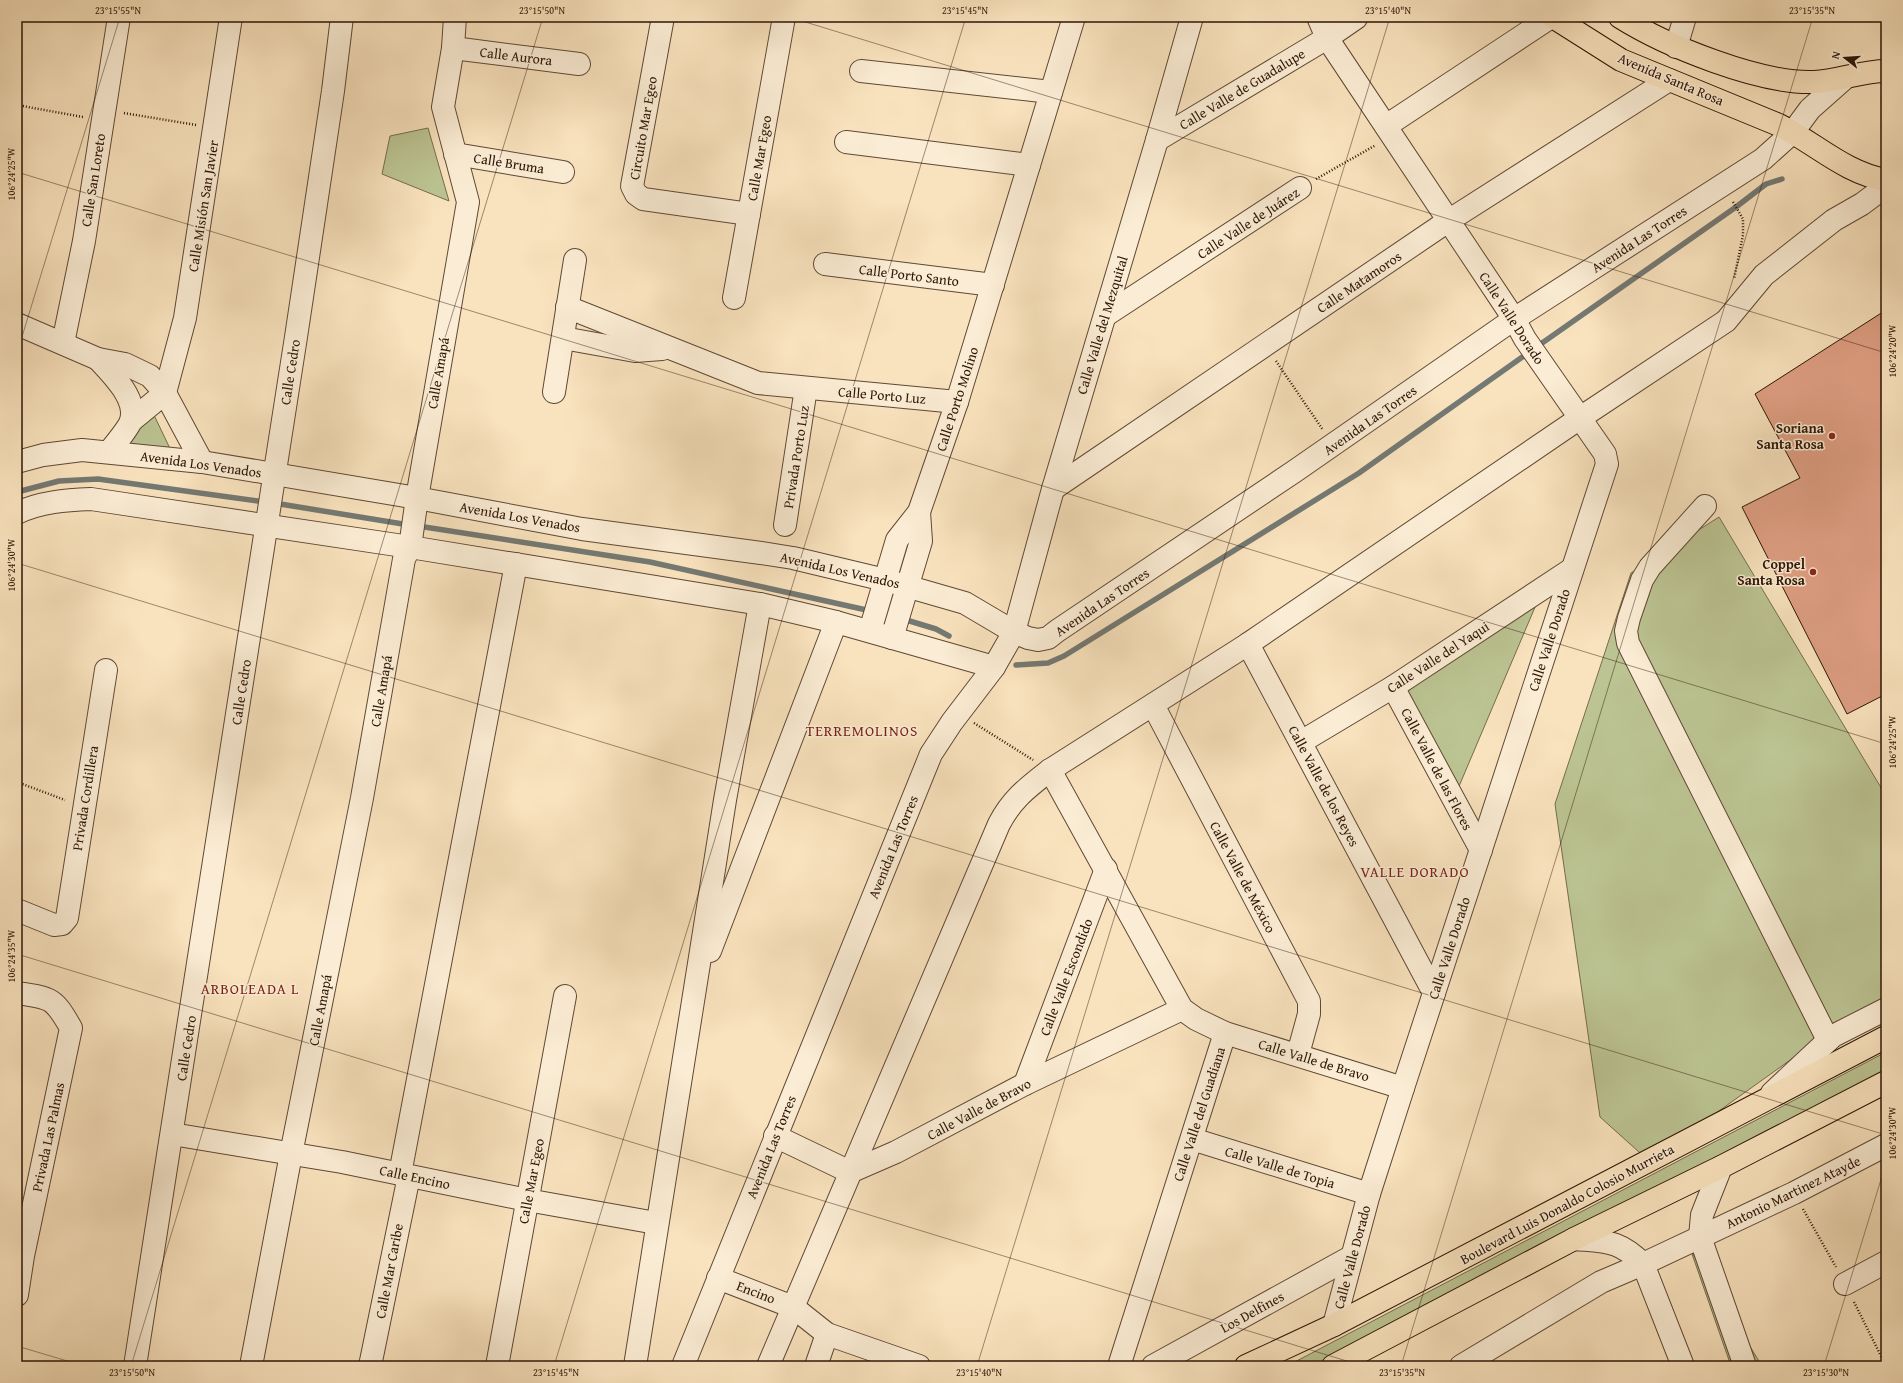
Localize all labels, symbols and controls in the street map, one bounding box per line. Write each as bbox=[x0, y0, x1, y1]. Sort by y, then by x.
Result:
text: 23°15'55"N bbox=[95, 3, 141, 18]
text: 23°15'50"N bbox=[519, 3, 565, 18]
text: 23°15'45"N bbox=[942, 3, 988, 18]
text: 23°15'40"N bbox=[1365, 3, 1411, 18]
text: 23°15'35"N bbox=[1789, 3, 1835, 18]
north arrow bbox=[1825, 38, 1865, 78]
street label: Calle Aurora bbox=[479, 42, 554, 70]
street label: Calle Valle de Guadalupe bbox=[1175, 43, 1309, 135]
street label: Avenida Santa Rosa bbox=[1615, 48, 1727, 110]
text: N bbox=[1827, 49, 1844, 61]
street label: Circuito Mar Egeo bbox=[624, 75, 662, 181]
street label: Calle Mar Egeo bbox=[742, 114, 776, 202]
street label: Calle San Loreto bbox=[76, 132, 110, 228]
street label: Calle Misión San Javier bbox=[183, 138, 223, 273]
text: 106°24'25"W bbox=[4, 147, 19, 200]
street label: Calle Bruma bbox=[472, 148, 546, 178]
street label: Calle Valle de Juárez bbox=[1193, 182, 1303, 264]
street label: Avenida Las Torres bbox=[1587, 201, 1691, 277]
street label: Calle Matamoros bbox=[1313, 246, 1405, 318]
street label: Calle Valle del Mezquital bbox=[1071, 253, 1133, 397]
street label: Calle Porto Santo bbox=[858, 259, 960, 291]
street label: Calle Valle Dorado bbox=[1475, 268, 1549, 368]
text: 106°24'20"W bbox=[1885, 324, 1900, 377]
street label: Calle Amapá bbox=[422, 335, 454, 410]
street label: Calle Cedro bbox=[275, 338, 305, 406]
street label: Calle Porto Molino bbox=[931, 344, 983, 454]
street label: Avenida Las Torres bbox=[1319, 380, 1421, 460]
street label: Calle Porto Luz bbox=[837, 381, 927, 409]
street label: Privada Porto Luz bbox=[778, 404, 814, 510]
place label: Soriana Santa Rosa bbox=[1756, 418, 1825, 454]
marker: Soriana Santa Rosa bbox=[1827, 431, 1837, 441]
street label: Avenida Los Venados bbox=[139, 446, 263, 482]
street label: Avenida Los Venados bbox=[458, 497, 582, 537]
text: 106°24'30"W bbox=[4, 538, 19, 591]
street label: Avenida Los Venados bbox=[778, 547, 902, 593]
place label: Coppel Santa Rosa bbox=[1737, 554, 1806, 590]
street label: Avenida Las Torres bbox=[1051, 563, 1153, 641]
marker: Coppel Santa Rosa bbox=[1808, 567, 1818, 577]
street label: Calle Valle Dorado bbox=[1523, 586, 1575, 694]
street label: Calle Valle del Yaqui bbox=[1383, 616, 1493, 698]
street label: Calle Amapá bbox=[365, 653, 397, 728]
street label: Calle Cedro bbox=[226, 658, 256, 726]
street label: Calle Valle de las Flores bbox=[1396, 704, 1478, 834]
text: 106°24'25"W bbox=[1885, 715, 1900, 768]
district label: TERREMOLINOS bbox=[806, 720, 918, 741]
street label: Calle Valle de los Reyes bbox=[1284, 722, 1364, 850]
street label: Privada Cordillera bbox=[67, 744, 103, 852]
street label: Avenida Las Torres bbox=[863, 792, 923, 902]
street label: Calle Valle de México bbox=[1205, 818, 1281, 936]
district label: VALLE DORADO bbox=[1360, 861, 1470, 882]
street label: Calle Valle Dorado bbox=[1423, 894, 1475, 1002]
street label: Calle Valle Escondido bbox=[1034, 915, 1098, 1039]
text: 106°24'35"W bbox=[4, 929, 19, 982]
street label: Calle Amapá bbox=[303, 972, 337, 1047]
district label: ARBOLEADA L bbox=[201, 978, 299, 999]
street label: Calle Cedro bbox=[171, 1014, 201, 1082]
street label: Calle Valle de Bravo bbox=[1256, 1034, 1372, 1086]
street label: Calle Valle del Guadiana bbox=[1168, 1044, 1230, 1184]
street label: Calle Valle de Bravo bbox=[923, 1073, 1035, 1145]
street label: Privada Las Palmas bbox=[27, 1080, 69, 1194]
street label: Avenida Las Torres bbox=[741, 1092, 801, 1202]
text: 106°24'30"W bbox=[1885, 1106, 1900, 1159]
street label: Calle Mar Egeo bbox=[513, 1137, 549, 1225]
street label: Boulevard Luis Donaldo Colosio Murrieta bbox=[1457, 1139, 1678, 1269]
street label: Calle Valle de Topia bbox=[1223, 1141, 1338, 1193]
street label: Antonio Martinez Atayde bbox=[1722, 1150, 1864, 1233]
street label: Calle Encino bbox=[378, 1160, 452, 1194]
street label: Calle Valle Dorado bbox=[1329, 1203, 1375, 1311]
street label: Calle Mar Caribe bbox=[370, 1221, 408, 1320]
street label: Encino bbox=[734, 1275, 778, 1309]
street label: Los Delfines bbox=[1217, 1286, 1287, 1338]
text: 23°15'50"N bbox=[109, 1365, 155, 1380]
text: 23°15'45"N bbox=[533, 1365, 579, 1380]
text: 23°15'40"N bbox=[956, 1365, 1002, 1380]
text: 23°15'35"N bbox=[1379, 1365, 1425, 1380]
text: 23°15'30"N bbox=[1803, 1365, 1849, 1380]

